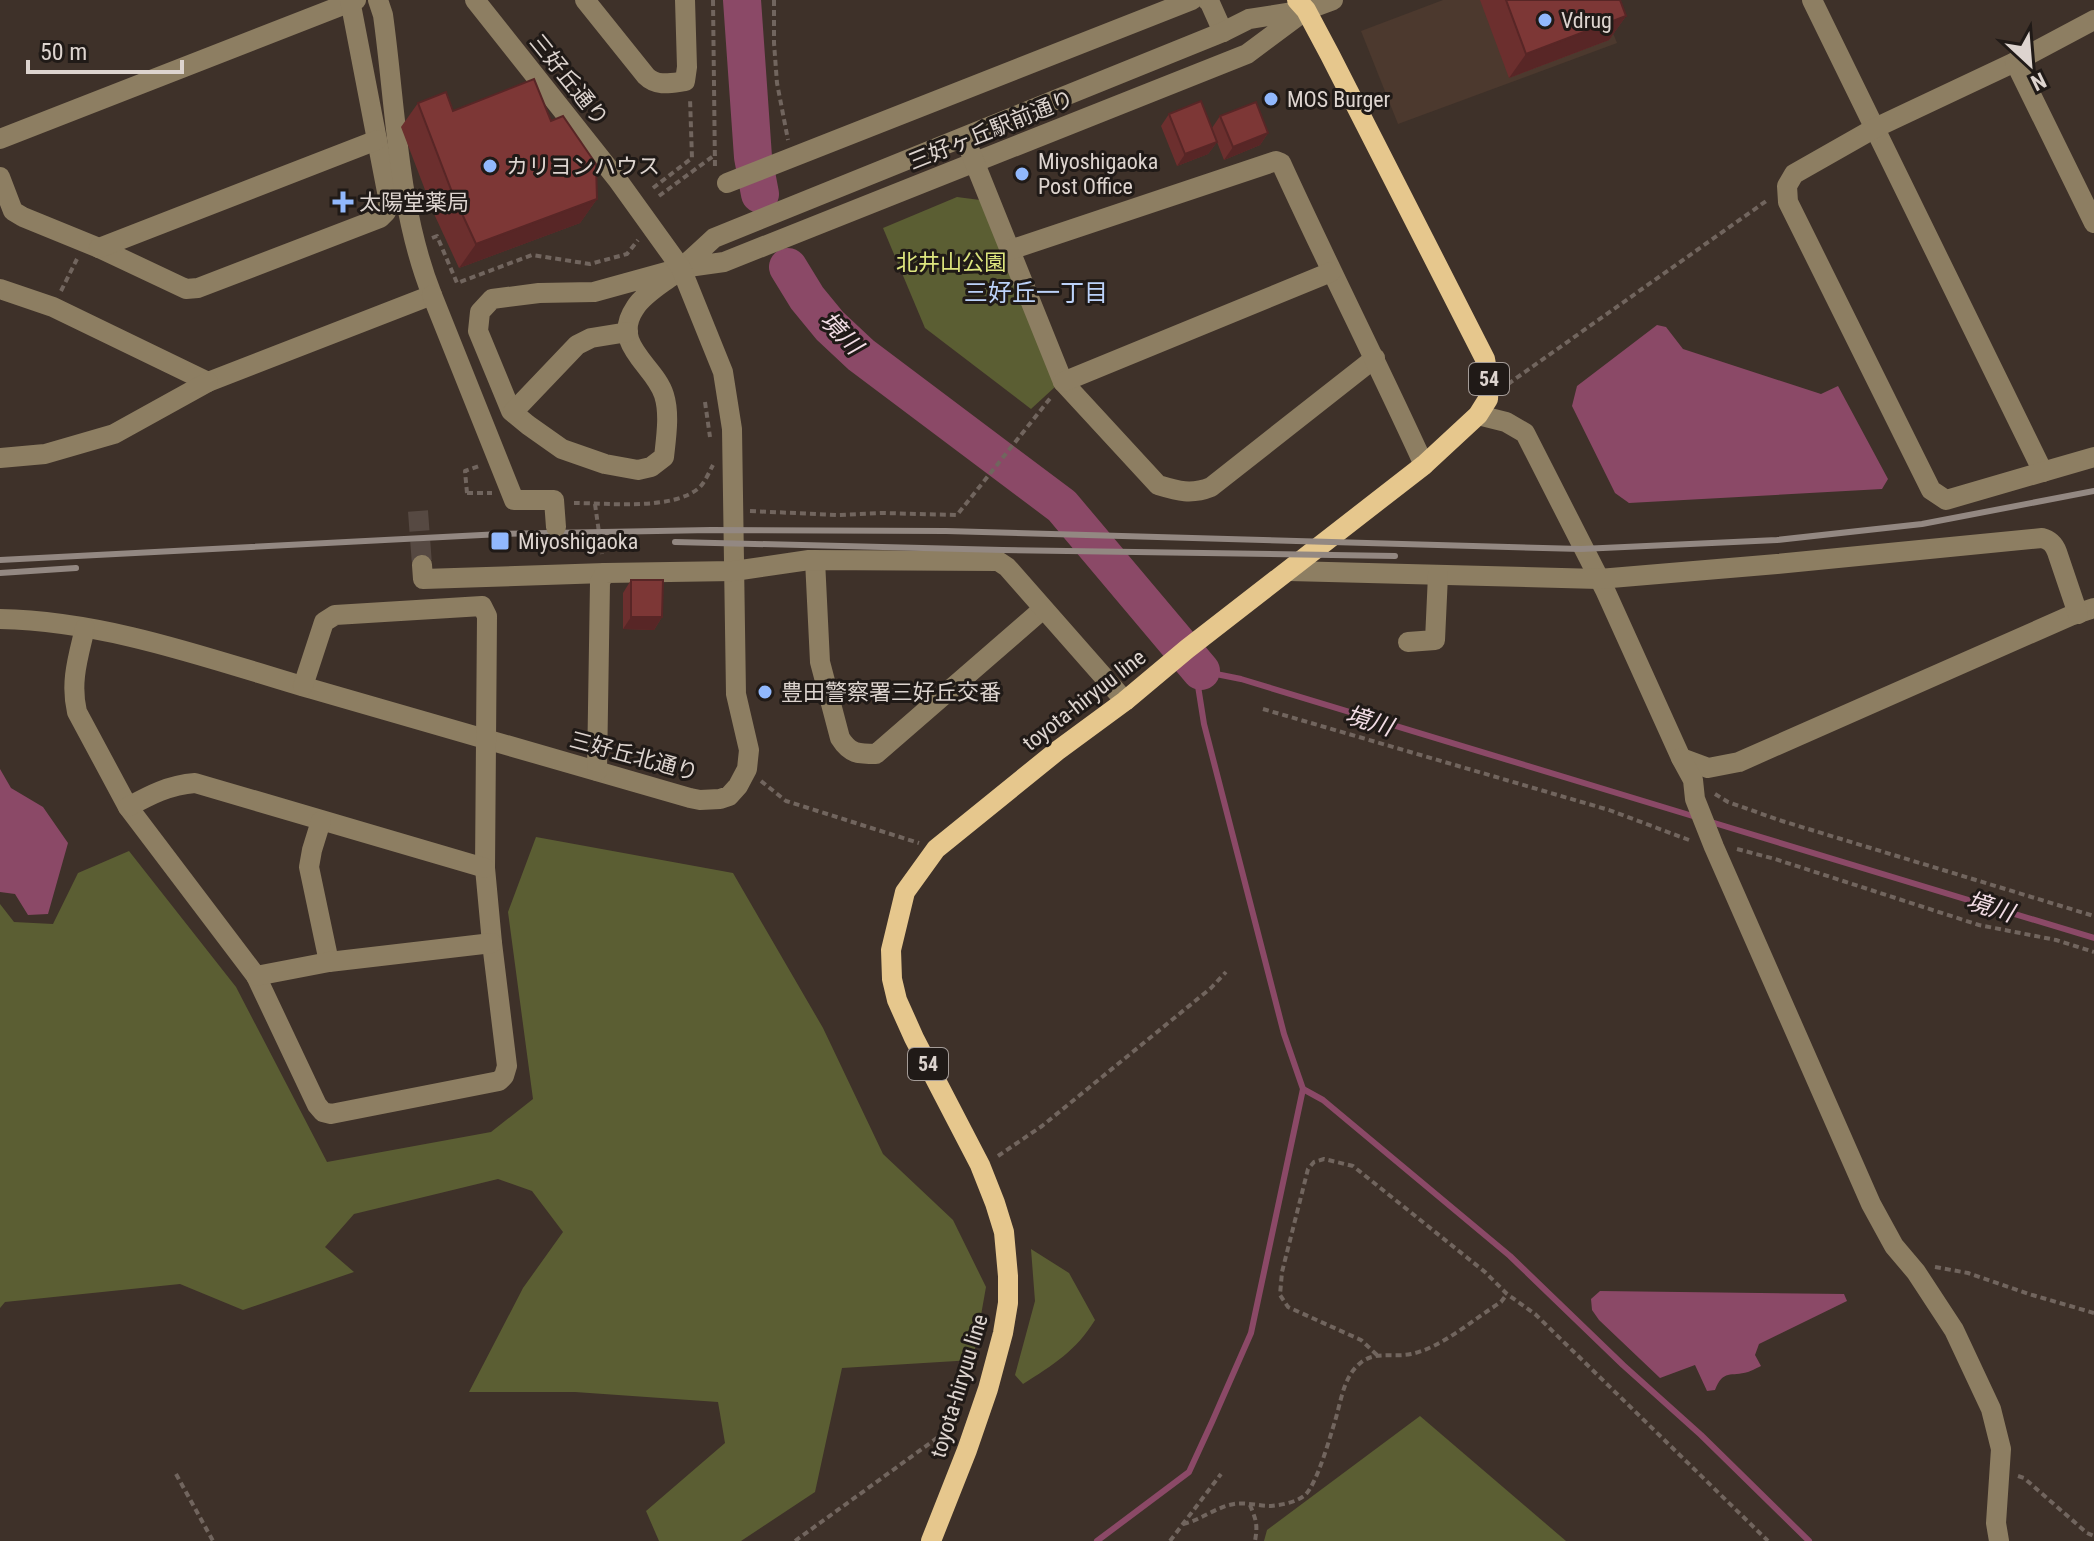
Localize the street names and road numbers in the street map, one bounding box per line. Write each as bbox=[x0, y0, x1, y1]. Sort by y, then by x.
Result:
street label: 三好丘通り bbox=[525, 29, 613, 131]
street label: 三好ヶ丘駅前通り bbox=[905, 85, 1077, 175]
road number: 54 bbox=[1469, 363, 1509, 395]
street label: toyota-hiryuu line bbox=[1018, 644, 1150, 756]
street label: 三好丘北通り bbox=[567, 727, 701, 785]
road number: 54 bbox=[908, 1048, 948, 1080]
street label: toyota-hiryuu line bbox=[925, 1311, 993, 1461]

